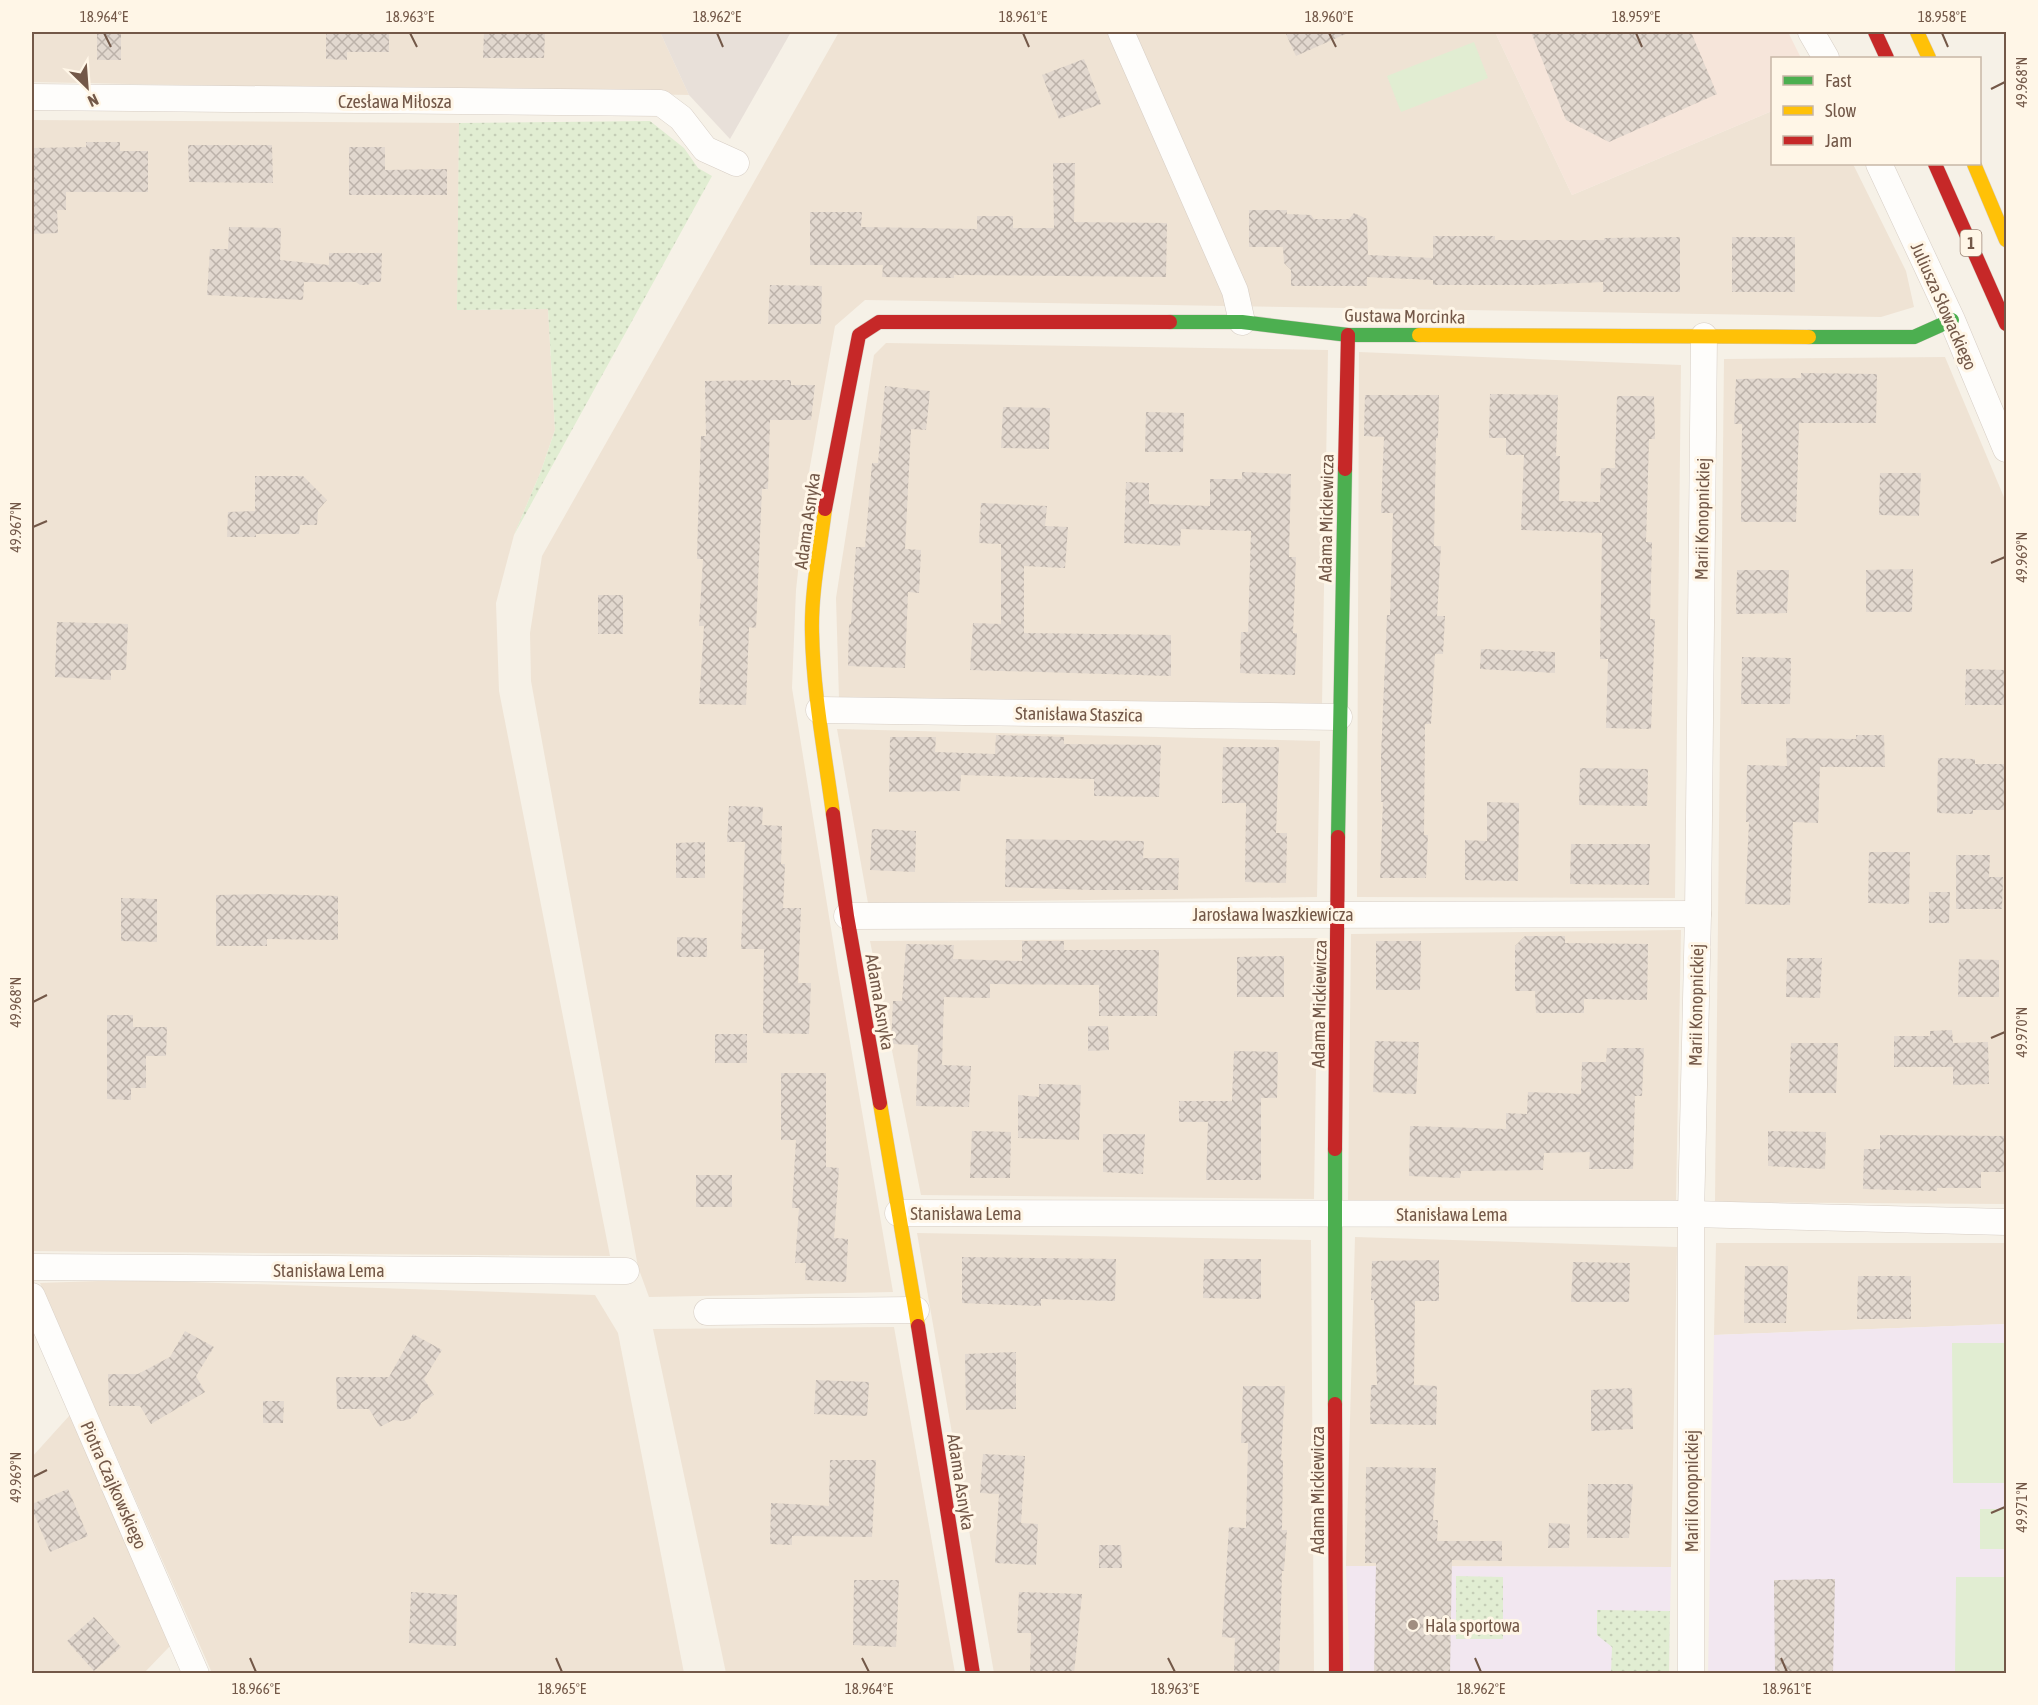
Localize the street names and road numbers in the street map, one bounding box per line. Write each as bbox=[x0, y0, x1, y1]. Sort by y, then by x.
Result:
street label: Czesława Miłosza bbox=[338, 91, 452, 112]
road number: 1 bbox=[1960, 230, 1982, 256]
street label: Juliusza Słowackiego bbox=[1906, 239, 1982, 373]
street label: Gustawa Morcinka bbox=[1344, 304, 1466, 328]
street label: Adama Mickiewicza bbox=[1314, 454, 1338, 582]
street label: Marii Konopnickiej bbox=[1690, 458, 1714, 580]
street label: Adama Asnyka bbox=[790, 471, 824, 571]
street label: Stanisława Staszica bbox=[1015, 702, 1143, 726]
street label: Jarosława Iwaszkiewicza bbox=[1192, 904, 1354, 925]
street label: Adama Mickiewicza bbox=[1307, 940, 1331, 1068]
street label: Marii Konopnickiej bbox=[1684, 944, 1708, 1066]
street label: Adama Asnyka bbox=[861, 952, 899, 1052]
street label: Stanisława Lema bbox=[910, 1203, 1022, 1224]
street label: Stanisława Lema bbox=[1396, 1204, 1508, 1225]
street label: Stanisława Lema bbox=[273, 1260, 385, 1281]
street label: Piotra Czajkowskiego bbox=[76, 1418, 152, 1552]
street label: Adama Mickiewicza bbox=[1307, 1426, 1328, 1554]
street label: Marii Konopnickiej bbox=[1681, 1430, 1702, 1552]
street label: Adama Asnyka bbox=[943, 1432, 979, 1532]

